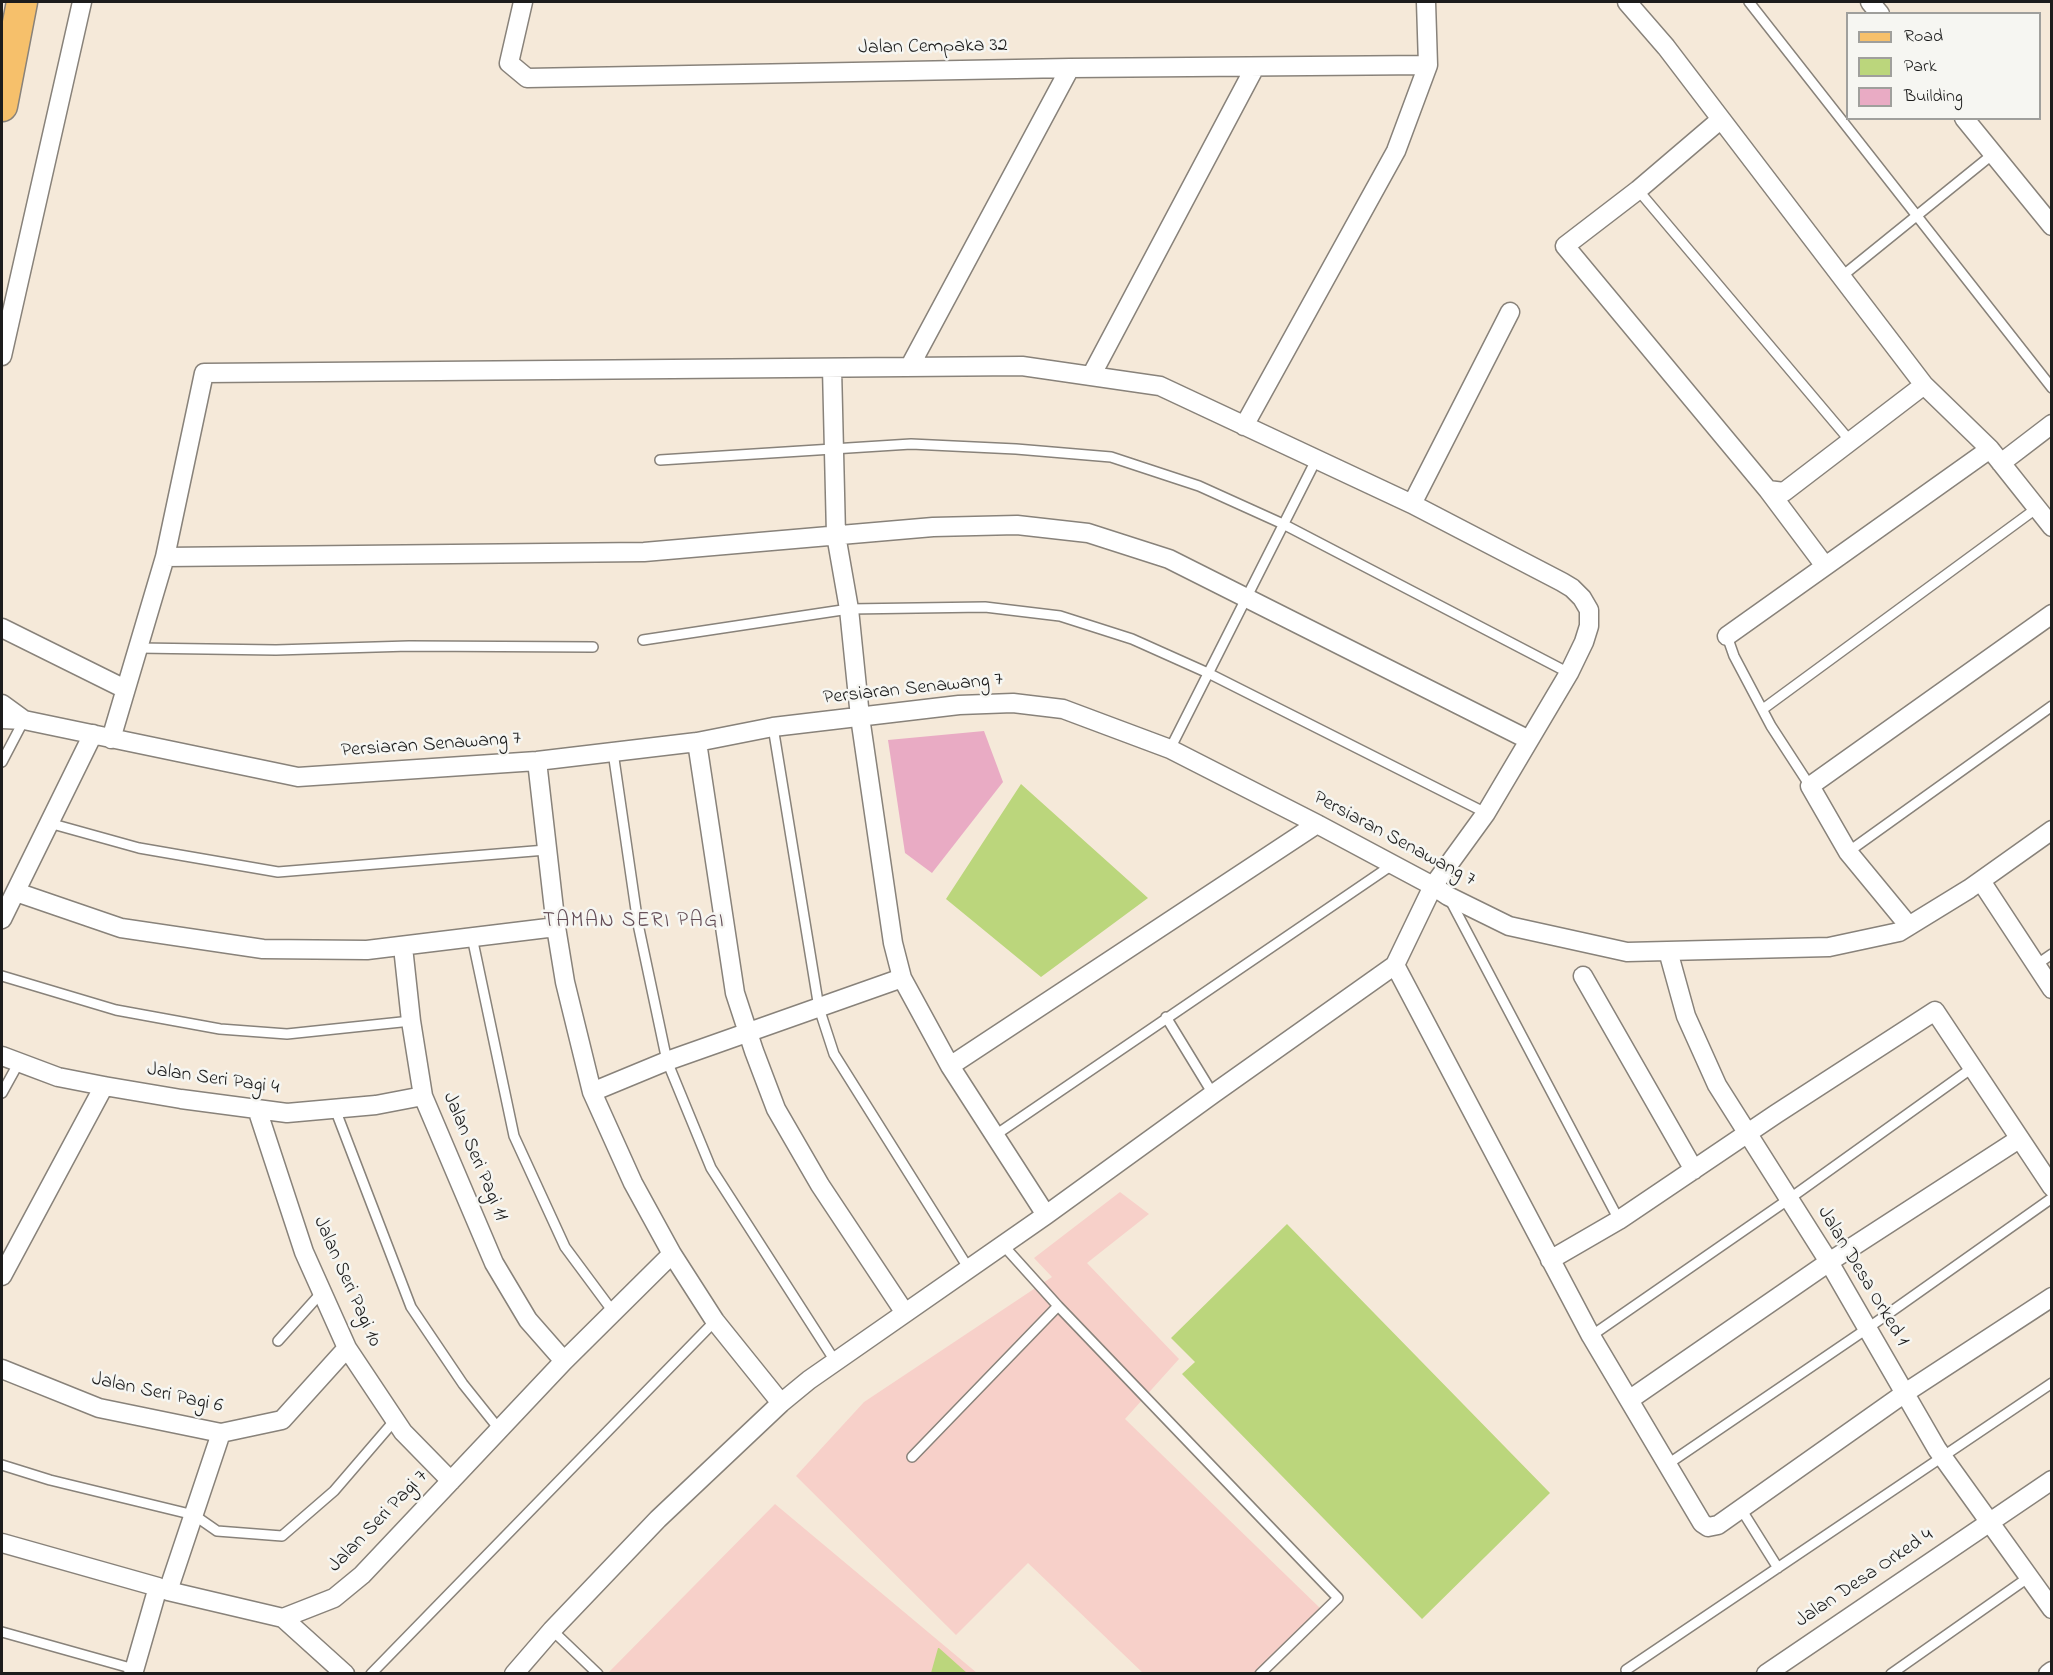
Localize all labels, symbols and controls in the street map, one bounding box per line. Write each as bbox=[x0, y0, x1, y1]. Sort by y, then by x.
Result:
legend bbox=[1846, 12, 2041, 120]
text: Road bbox=[1904, 24, 1943, 50]
street label: Jalan Cempaka 32 bbox=[858, 35, 1008, 61]
text: Park bbox=[1904, 54, 1937, 80]
text: Building bbox=[1904, 84, 1963, 110]
street label: Persiaran Senawang 7 bbox=[822, 669, 1004, 711]
street label: Persiaran Senawang 7 bbox=[340, 728, 522, 764]
street label: Persiaran Senawang 7 bbox=[1309, 787, 1479, 893]
district label: TAMAN SERI PAGI bbox=[543, 910, 725, 936]
street label: Jalan Seri Pagi 4 bbox=[145, 1059, 281, 1101]
street label: Jalan Seri Pagi 11 bbox=[436, 1089, 512, 1225]
street label: Jalan Desa Orked 1 bbox=[1811, 1203, 1913, 1351]
street label: Jalan Seri Pagi 10 bbox=[307, 1213, 385, 1351]
street label: Jalan Seri Pagi 6 bbox=[89, 1368, 225, 1420]
street label: Jalan Seri Pagi 7 bbox=[324, 1466, 434, 1578]
street label: Jalan Desa Orked 4 bbox=[1792, 1524, 1938, 1634]

